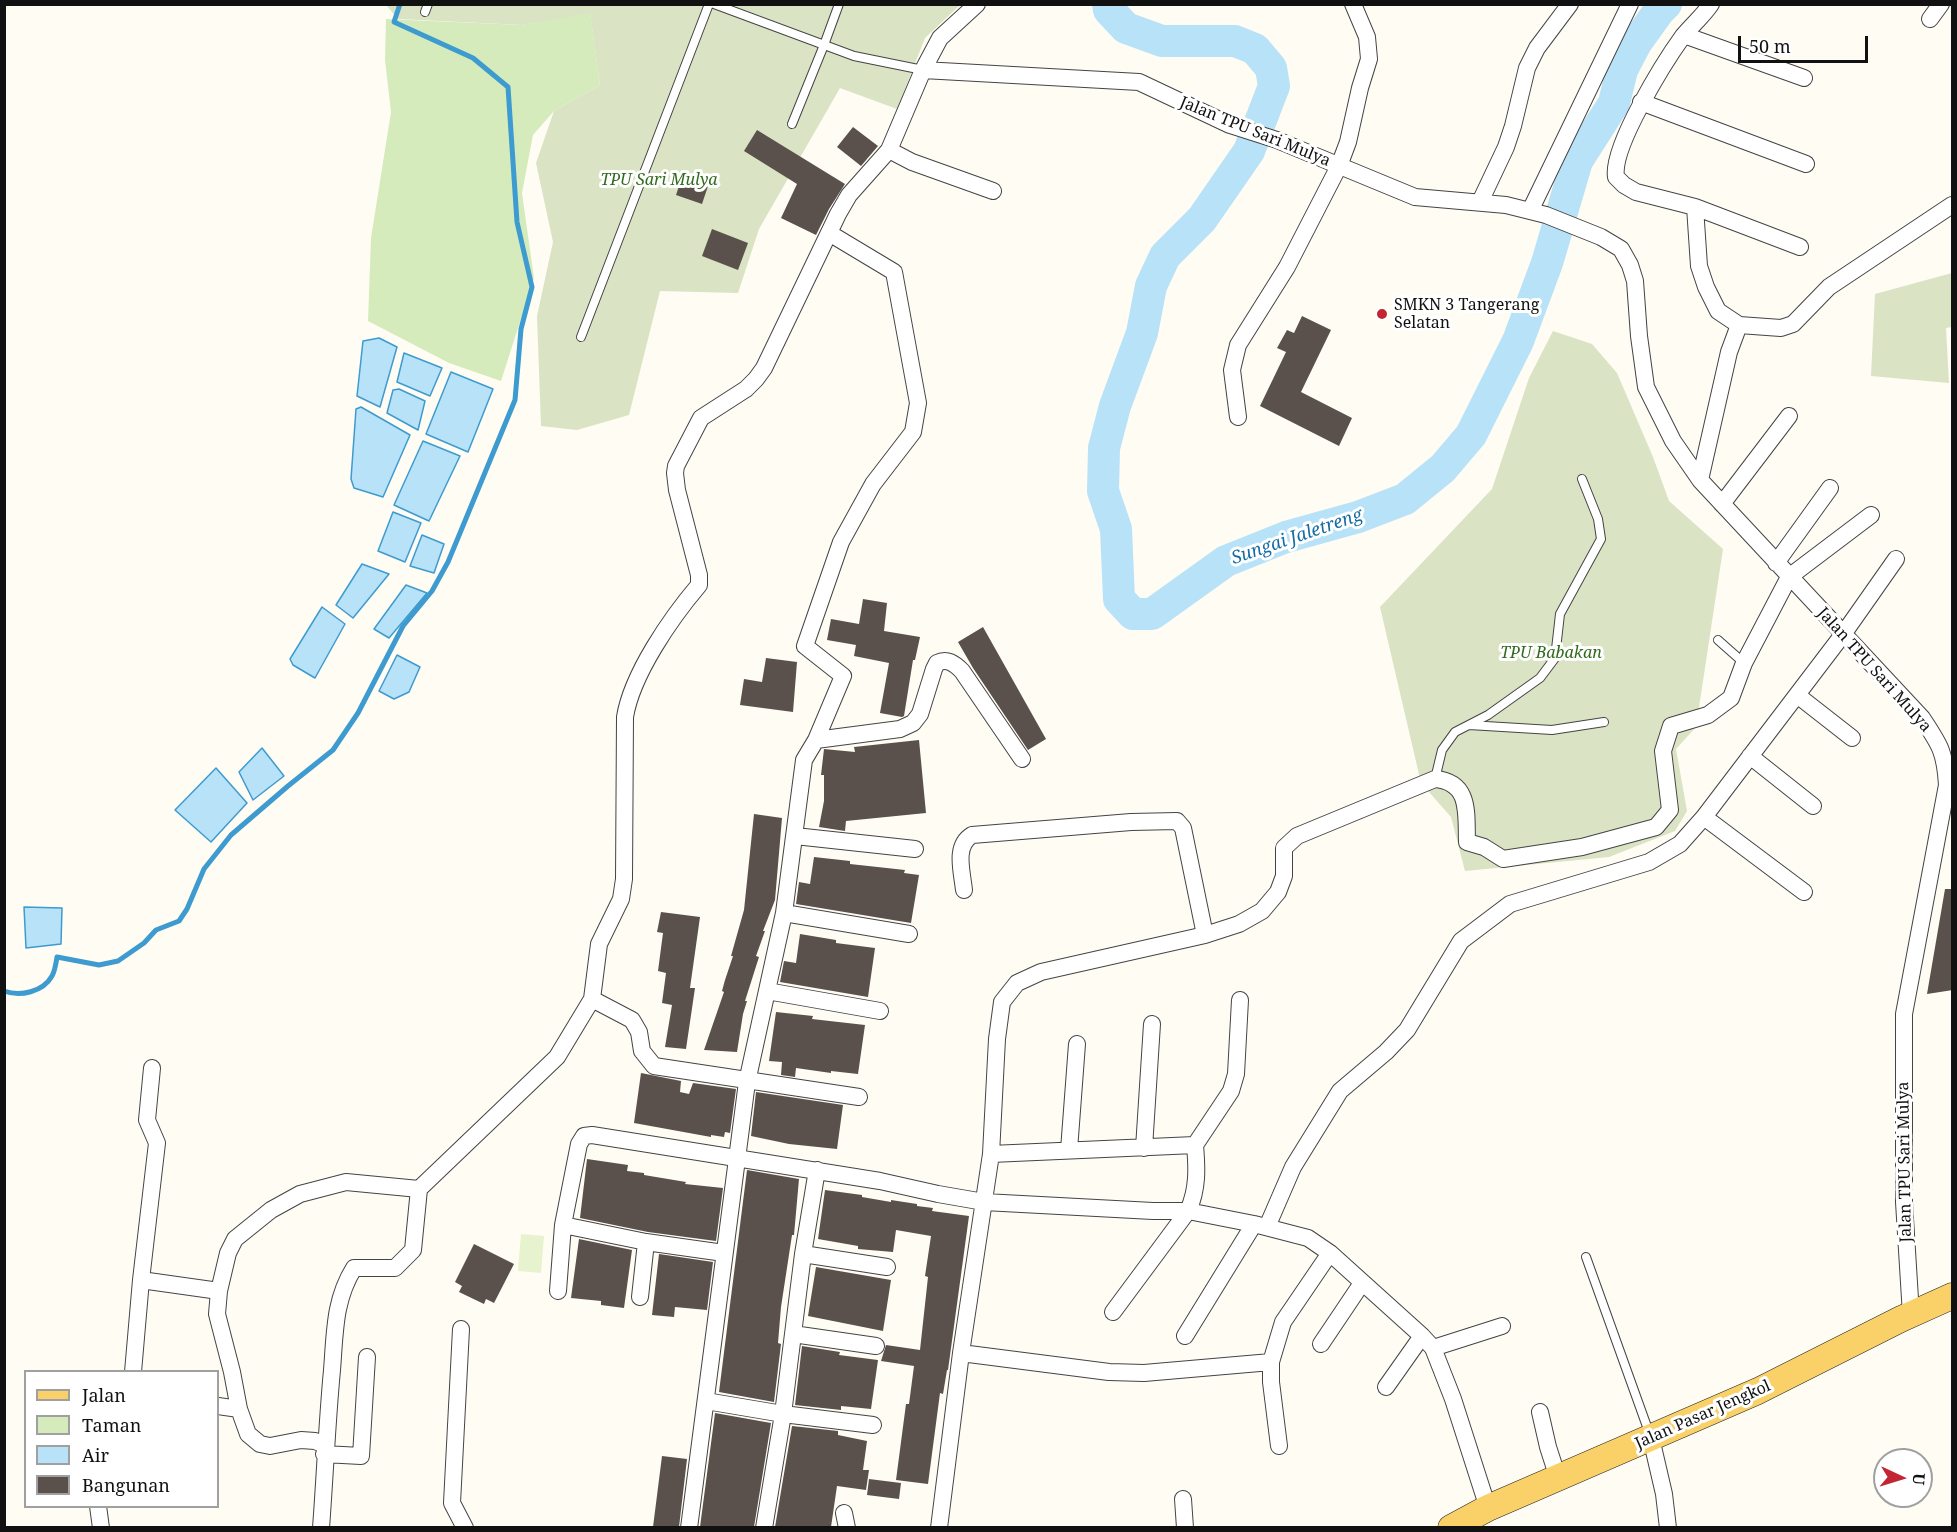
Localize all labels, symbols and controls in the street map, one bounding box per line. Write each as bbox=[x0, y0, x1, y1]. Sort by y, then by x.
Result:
scale bar bbox=[1741, 24, 1872, 62]
text: 50 m bbox=[1749, 34, 1791, 58]
street label: Jalan TPU Sari Mulya bbox=[1177, 93, 1333, 171]
park label: TPU Sari Mulya bbox=[600, 170, 718, 190]
place label: SMKN 3 Tangerang Selatan bbox=[1394, 295, 1539, 333]
marker: SMKN 3 Tangerang Selatan bbox=[1375, 307, 1389, 321]
water label: Sungai Jaletreng bbox=[1228, 504, 1366, 570]
street label: Jalan TPU Sari Mulya bbox=[1813, 604, 1935, 736]
park label: TPU Babakan bbox=[1500, 643, 1602, 663]
street label: Jalan TPU Sari Mulya bbox=[1894, 1081, 1916, 1243]
legend bbox=[24, 1370, 219, 1508]
street label: Jalan Pasar Jengkol bbox=[1632, 1376, 1774, 1454]
text: Jalan bbox=[82, 1383, 126, 1407]
text: Taman bbox=[82, 1413, 141, 1437]
text: Air bbox=[82, 1443, 109, 1467]
north arrow bbox=[1873, 1448, 1933, 1508]
text: U bbox=[1908, 1472, 1930, 1486]
text: Bangunan bbox=[82, 1473, 170, 1497]

